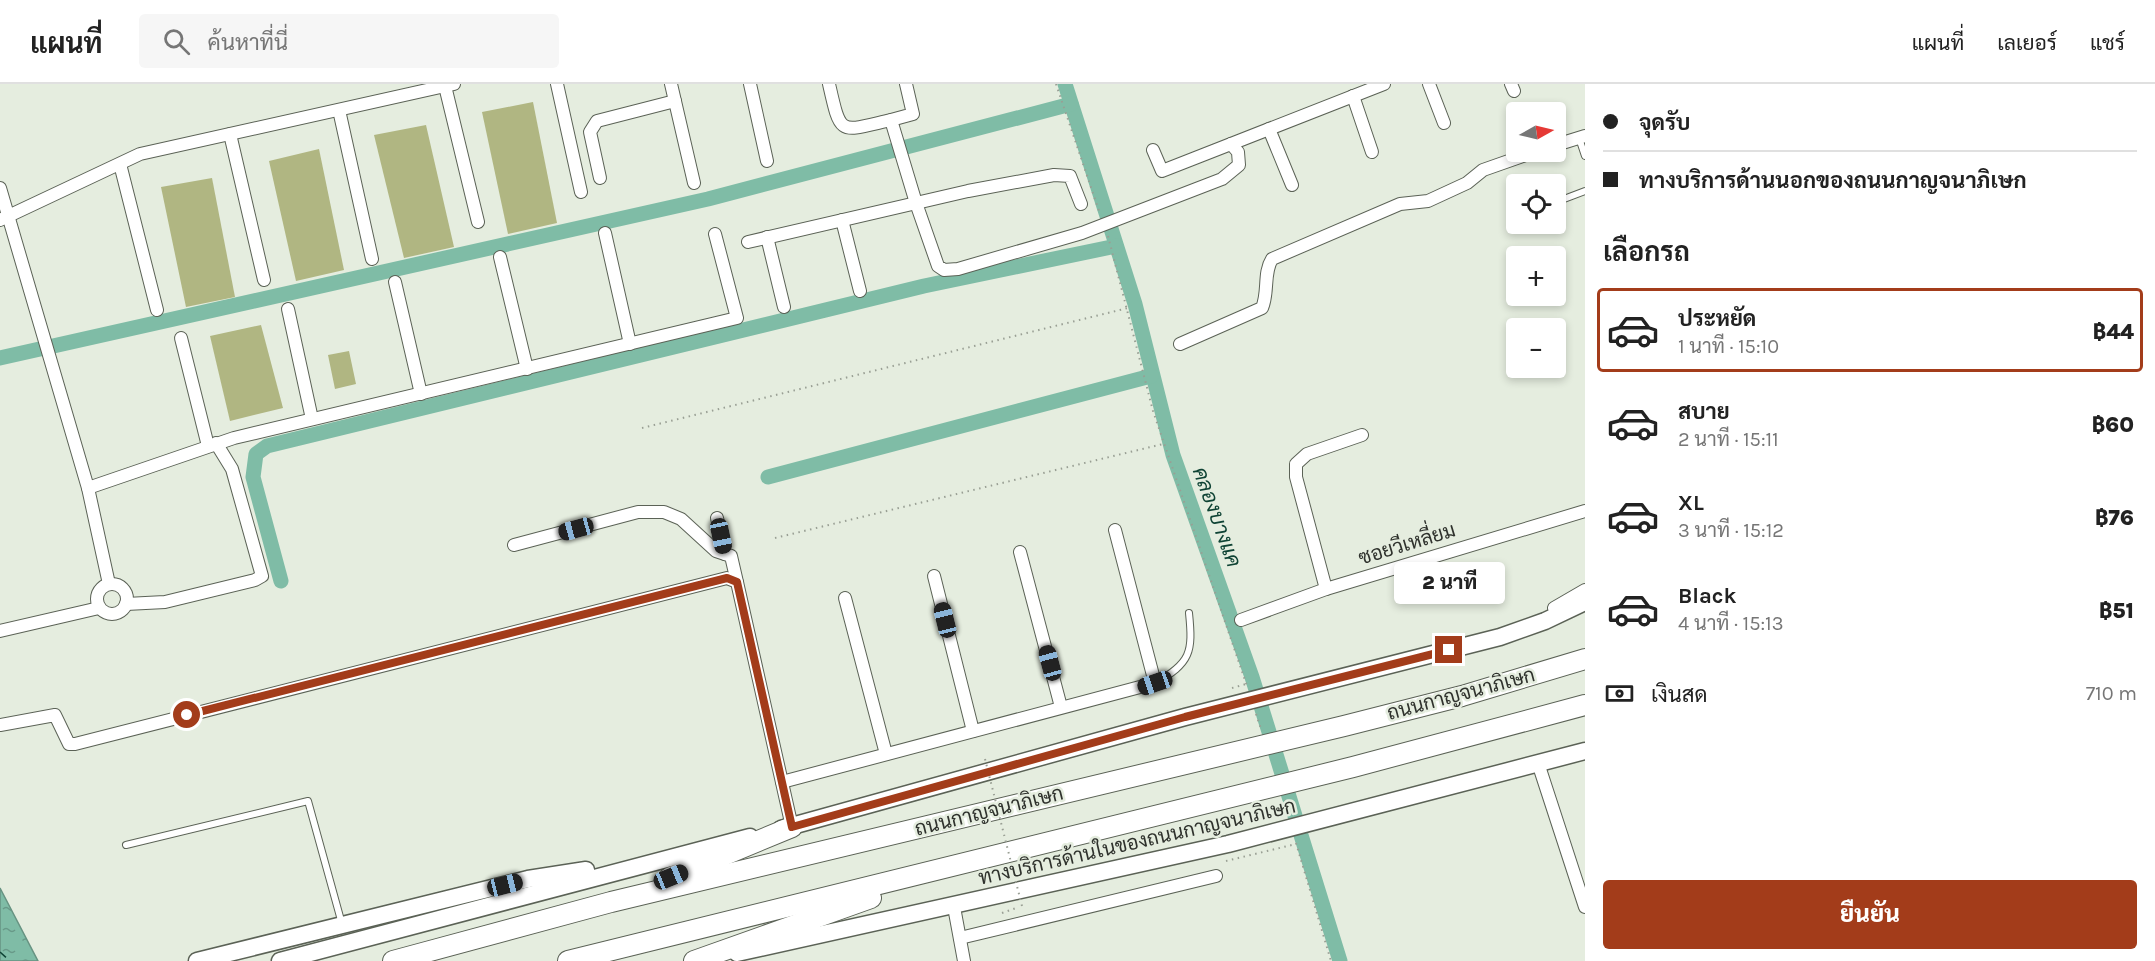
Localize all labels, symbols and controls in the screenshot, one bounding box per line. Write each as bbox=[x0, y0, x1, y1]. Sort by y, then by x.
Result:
search box bbox=[139, 14, 559, 68]
icon: search bbox=[160, 25, 193, 58]
text: แผนที่ bbox=[30, 27, 103, 60]
text: ค้นหาที่นี่ bbox=[208, 30, 288, 56]
text: แผนที่ bbox=[1912, 31, 1964, 55]
text: เลเยอร์ bbox=[1997, 31, 2057, 55]
text: แชร์ bbox=[2090, 31, 2125, 55]
north arrow bbox=[1506, 102, 1566, 162]
map controls bbox=[1506, 102, 1566, 378]
text: จุดรับ bbox=[1639, 110, 1690, 136]
text: ทางบริการด้านนอกของถนนกาญจนาภิเษก bbox=[1639, 168, 2027, 194]
button: locate bbox=[1506, 174, 1566, 234]
text: เลือกรถ bbox=[1603, 236, 1690, 268]
button: + bbox=[1506, 246, 1566, 306]
icon: car bbox=[1606, 303, 1660, 357]
text: ประหยัด bbox=[1678, 306, 1756, 332]
button: − bbox=[1506, 318, 1566, 378]
text: ฿44 bbox=[2093, 319, 2134, 345]
text: 1 นาที · 15:10 bbox=[1678, 335, 1779, 358]
icon: car bbox=[1606, 396, 1660, 450]
text: สบาย bbox=[1678, 399, 1730, 425]
text: ฿60 bbox=[2092, 412, 2134, 438]
text: 2 นาที · 15:11 bbox=[1678, 428, 1779, 451]
water label: คลองบางแค bbox=[1188, 464, 1246, 570]
icon: car bbox=[1606, 489, 1660, 543]
text: XL bbox=[1678, 490, 1704, 516]
text: ฿76 bbox=[2095, 505, 2134, 531]
street label: ซอยวีเหลี่ยม bbox=[1354, 513, 1458, 570]
car bbox=[556, 516, 596, 542]
car bbox=[708, 517, 734, 555]
text: 3 นาที · 15:12 bbox=[1678, 519, 1784, 542]
callout: 2 นาที bbox=[1394, 563, 1504, 605]
text: 2 นาที bbox=[1422, 571, 1477, 594]
icon: car bbox=[1606, 582, 1660, 636]
text: Black bbox=[1678, 583, 1737, 609]
text: ฿51 bbox=[2099, 598, 2134, 624]
car bbox=[932, 600, 958, 640]
text: 4 นาที · 15:13 bbox=[1678, 612, 1784, 635]
route end bbox=[1435, 636, 1462, 663]
car bbox=[1037, 643, 1063, 683]
street label: ถนนกาญจนาภิเษก bbox=[1384, 662, 1537, 725]
car bbox=[1135, 669, 1175, 697]
icon: cash bbox=[1603, 677, 1636, 710]
text: เงินสด bbox=[1651, 682, 1708, 708]
text: 710 m bbox=[2086, 682, 2137, 705]
route start bbox=[173, 701, 200, 728]
street label: ถนนกาญจนาภิเษก bbox=[912, 780, 1066, 841]
street label: ทางบริการด้านในของถนนกาญจนาภิเษก bbox=[976, 792, 1298, 890]
car bbox=[651, 862, 691, 892]
car bbox=[485, 872, 525, 898]
button: ยืนยัน bbox=[1603, 880, 2137, 949]

